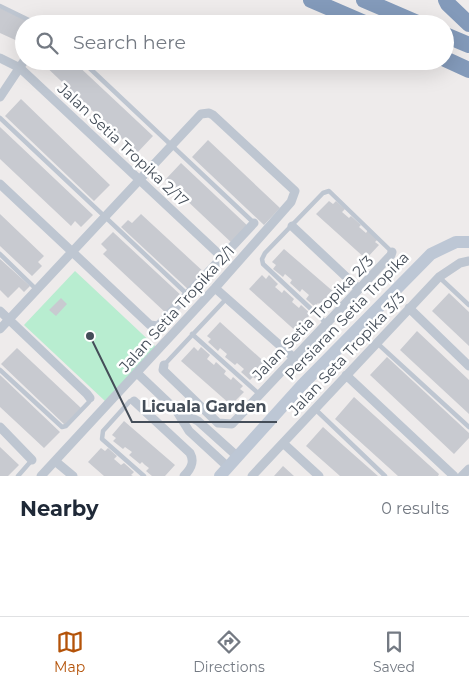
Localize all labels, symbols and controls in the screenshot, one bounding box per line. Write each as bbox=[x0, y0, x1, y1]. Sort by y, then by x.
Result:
search box bbox=[15, 15, 454, 70]
icon: search bbox=[33, 29, 61, 57]
text: Search here bbox=[73, 31, 186, 54]
street label: Jalan Setia Tropika 2/17 bbox=[53, 78, 193, 210]
street label: Jalan Setia Tropika 2/1 bbox=[114, 242, 238, 377]
street label: Persiaran Setia Tropika bbox=[280, 248, 413, 384]
street label: Jalan Setia Tropika 2/3 bbox=[247, 251, 377, 385]
street label: Jalan Seta Tropika 3/3 bbox=[284, 288, 409, 420]
callout: Licuala Garden bbox=[132, 391, 277, 422]
text: Licuala Garden bbox=[141, 397, 267, 416]
text: Nearby bbox=[20, 496, 99, 521]
text: 0 results bbox=[381, 499, 449, 518]
tab: Map bbox=[54, 628, 85, 676]
tab: Directions bbox=[193, 628, 265, 676]
tab: Saved bbox=[373, 628, 415, 676]

